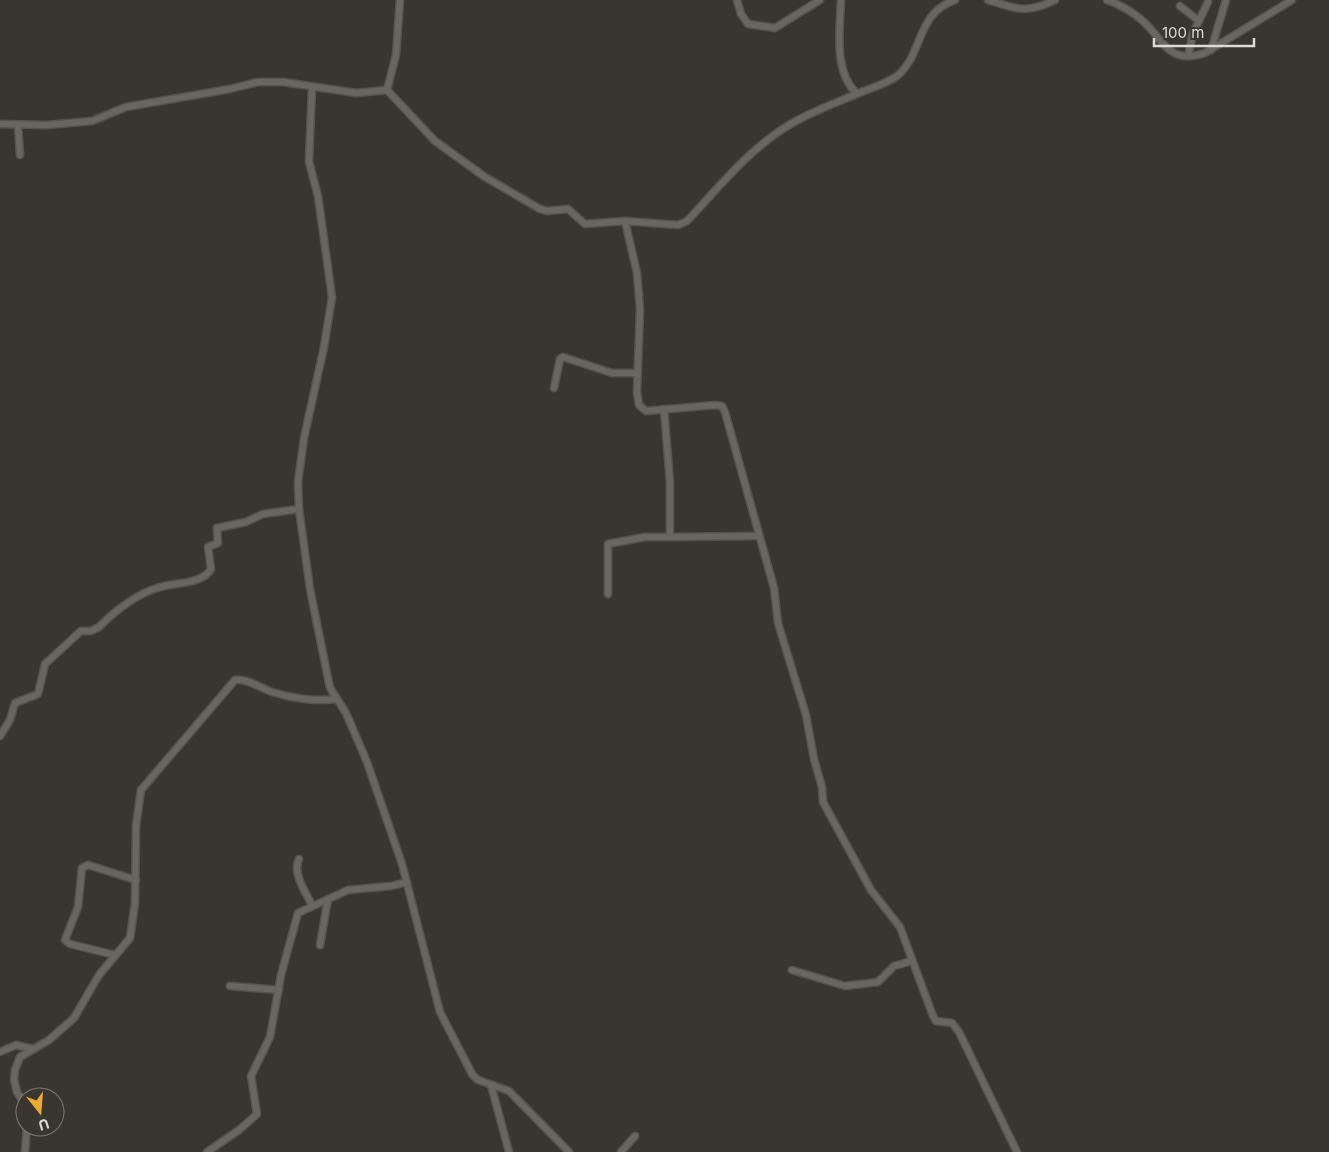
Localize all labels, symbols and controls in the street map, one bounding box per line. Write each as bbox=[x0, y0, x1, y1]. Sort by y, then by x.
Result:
scale bar bbox=[1154, 15, 1254, 47]
text: 100 m bbox=[1162, 23, 1204, 42]
north arrow bbox=[15, 1087, 65, 1137]
text: U bbox=[37, 1115, 51, 1135]

